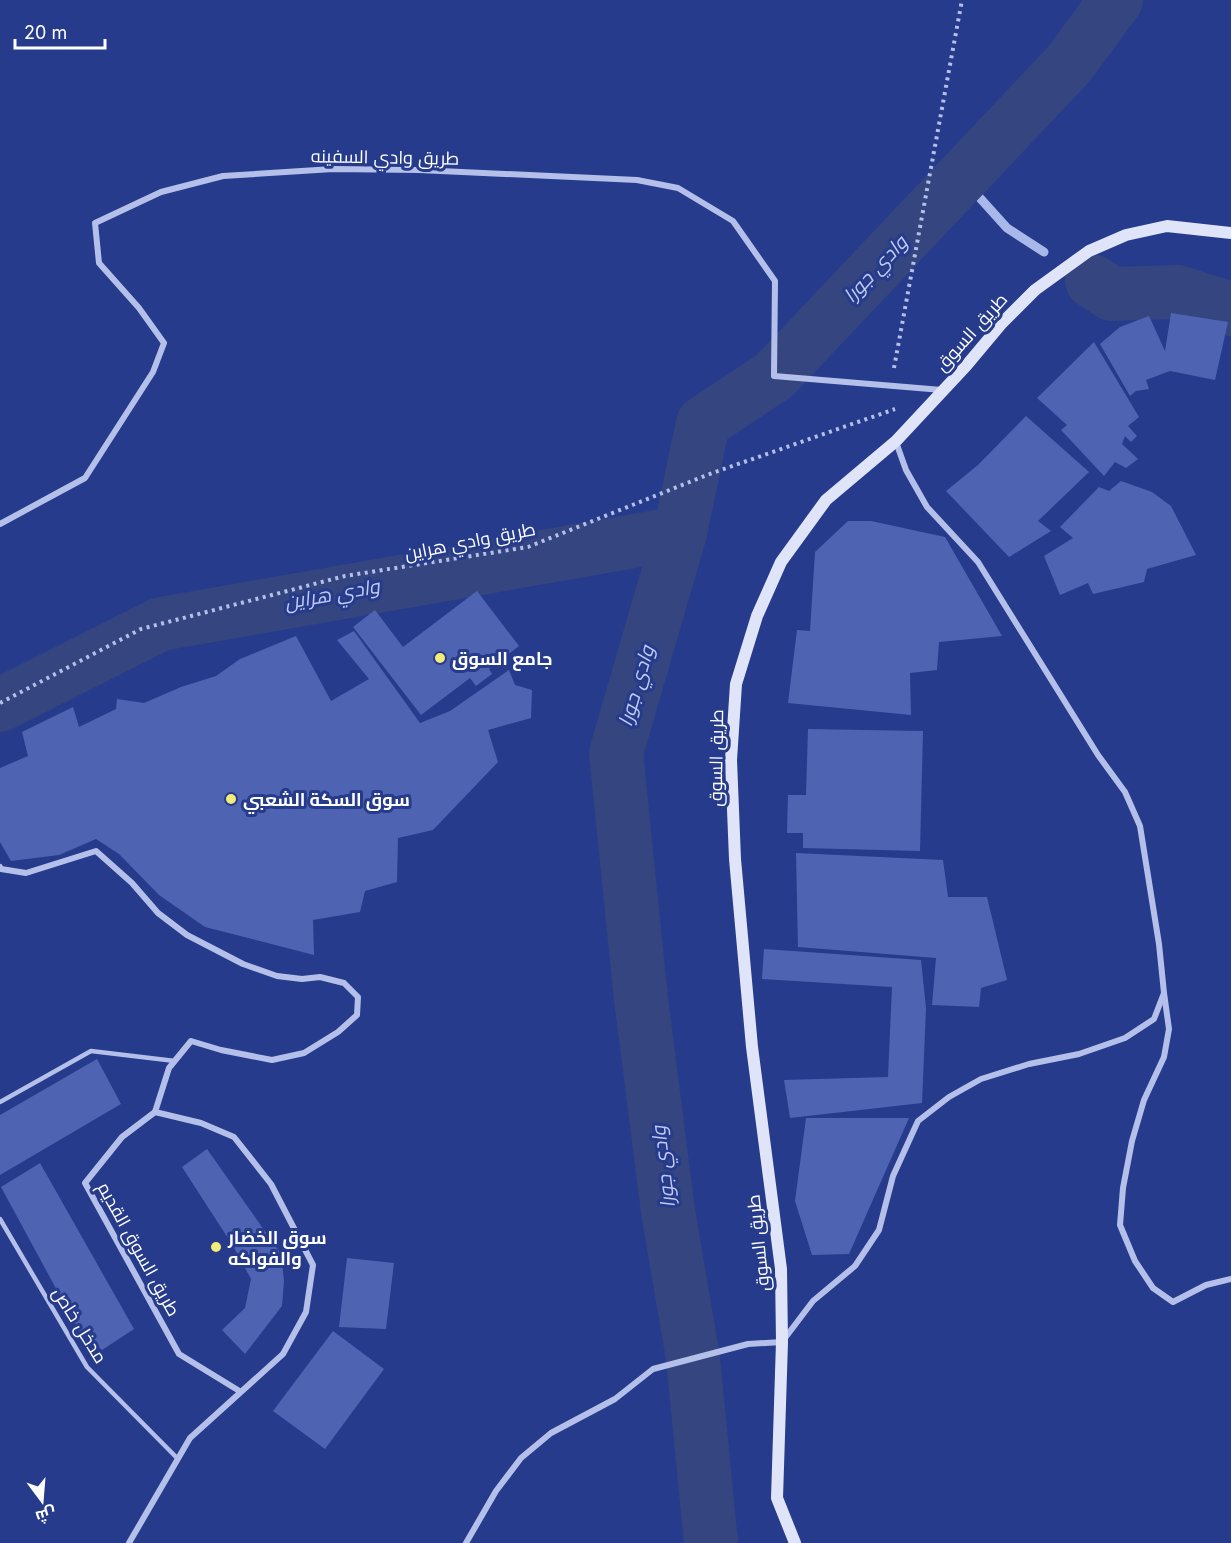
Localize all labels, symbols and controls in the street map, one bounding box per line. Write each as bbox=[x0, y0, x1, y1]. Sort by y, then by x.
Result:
scale bar bbox=[15, 12, 105, 50]
text: 20 m bbox=[24, 22, 67, 43]
street label: طريق وادي السفينه bbox=[311, 145, 459, 173]
water label: وادي جورا bbox=[838, 230, 916, 310]
street label: طريق السوق bbox=[931, 289, 1013, 377]
street label: طريق وادي هراين bbox=[403, 518, 538, 568]
water label: وادي هراين bbox=[283, 574, 383, 618]
water label: وادي جورا bbox=[613, 642, 663, 730]
place label: جامع السوق bbox=[452, 648, 552, 671]
marker: جامع السوق bbox=[433, 651, 447, 665]
street label: طريق السوق bbox=[705, 709, 729, 807]
place label: سوق السكة الشعبي bbox=[243, 789, 410, 815]
marker: سوق السكة الشعبي bbox=[224, 792, 238, 806]
water label: وادي جورا bbox=[646, 1123, 684, 1210]
street label: طريق السوق القديم bbox=[92, 1178, 185, 1321]
street label: طريق السوق bbox=[742, 1193, 776, 1293]
place label: سوق الخضار والفواكه bbox=[227, 1227, 327, 1270]
marker: سوق الخضار والفواكه bbox=[209, 1240, 223, 1254]
street label: مدخل خاص bbox=[48, 1283, 112, 1367]
north arrow bbox=[12, 1471, 72, 1531]
text: ش bbox=[34, 1503, 59, 1528]

